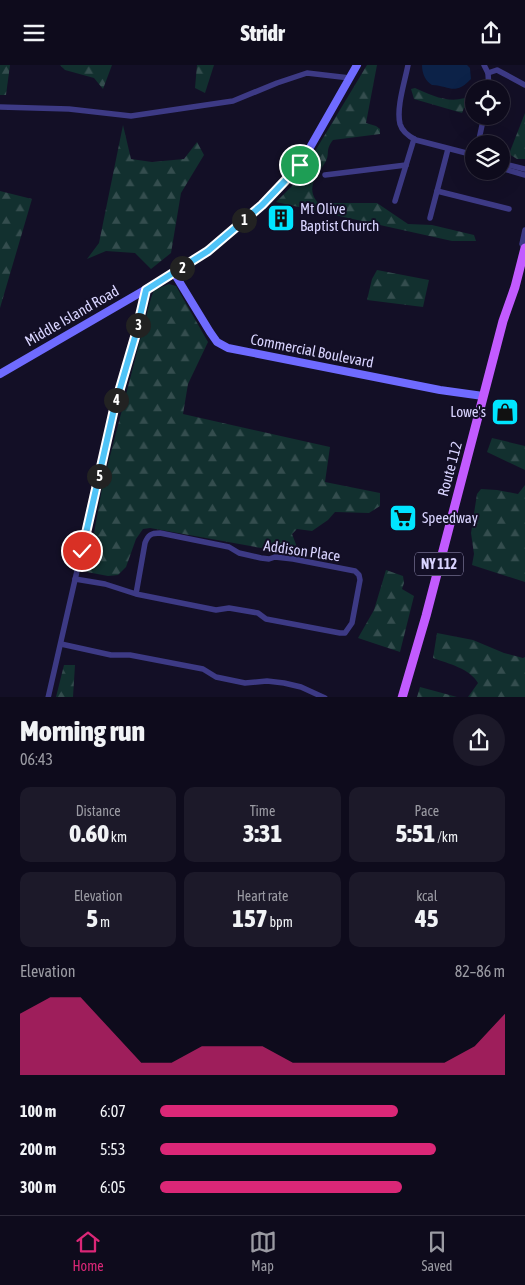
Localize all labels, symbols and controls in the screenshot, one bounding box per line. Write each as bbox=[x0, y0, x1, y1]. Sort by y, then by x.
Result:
icon: menu bbox=[20, 19, 48, 47]
icon: share bbox=[477, 19, 505, 47]
text: Stridr bbox=[240, 20, 285, 46]
map controls bbox=[465, 80, 510, 180]
button: locate bbox=[465, 80, 510, 125]
button: layers bbox=[465, 135, 510, 180]
pin bbox=[279, 144, 321, 186]
icon: arrive bbox=[286, 151, 314, 179]
place label: Mt Olive Baptist Church bbox=[300, 200, 379, 234]
building icon: Mt Olive Baptist Church bbox=[266, 203, 296, 233]
pin: 1 bbox=[232, 207, 256, 233]
text: 1 bbox=[241, 212, 248, 228]
pin: 2 bbox=[170, 255, 194, 281]
text: 2 bbox=[179, 260, 186, 276]
street label: Middle Island Road bbox=[22, 282, 122, 349]
pin: 3 bbox=[126, 313, 150, 337]
text: 3 bbox=[135, 317, 142, 333]
street label: Commercial Boulevard bbox=[249, 330, 375, 371]
pin: 4 bbox=[104, 387, 128, 413]
text: 4 bbox=[113, 392, 120, 408]
shop icon: Lowe's bbox=[490, 397, 520, 427]
place label: Lowe's bbox=[450, 403, 486, 420]
street label: Route 112 bbox=[434, 440, 465, 498]
pin: 5 bbox=[86, 463, 112, 489]
text: 5 bbox=[96, 468, 103, 484]
supermarket icon: Speedway bbox=[388, 503, 418, 533]
place label: Speedway bbox=[422, 509, 478, 526]
pin bbox=[61, 530, 103, 572]
icon: check bbox=[68, 537, 96, 565]
street label: Addison Place bbox=[263, 537, 342, 564]
road number: NY 112 bbox=[415, 553, 463, 575]
button: share bbox=[453, 714, 505, 766]
text: Morning run bbox=[20, 715, 145, 747]
text: 06:43 bbox=[20, 750, 53, 768]
text: Distance bbox=[76, 803, 121, 819]
text: Time bbox=[250, 803, 275, 819]
text: Pace bbox=[415, 803, 439, 819]
text: 0.60 bbox=[69, 819, 109, 847]
text: 3:31 bbox=[243, 819, 282, 847]
text: 5:51 bbox=[396, 819, 435, 847]
text: km bbox=[109, 829, 127, 845]
text: /km bbox=[435, 829, 458, 845]
text: Elevation bbox=[74, 888, 122, 904]
text: Heart rate bbox=[237, 888, 288, 904]
text: kcal bbox=[416, 888, 437, 904]
text: 5 bbox=[86, 904, 98, 932]
text: 157 bbox=[232, 904, 267, 932]
text: 45 bbox=[415, 904, 439, 932]
text: m bbox=[98, 914, 110, 930]
text: bpm bbox=[267, 914, 293, 930]
text: Elevation bbox=[20, 962, 75, 980]
text: 82–86 m bbox=[455, 962, 505, 980]
text: 100 m bbox=[20, 1102, 56, 1120]
text: 6:07 bbox=[100, 1102, 126, 1120]
text: 200 m bbox=[20, 1140, 56, 1158]
text: 5:53 bbox=[100, 1140, 125, 1158]
text: 300 m bbox=[20, 1178, 56, 1196]
text: 6:05 bbox=[100, 1178, 126, 1196]
tab: Home bbox=[72, 1228, 104, 1274]
tab: Map bbox=[249, 1228, 277, 1274]
tab: Saved bbox=[422, 1228, 452, 1274]

